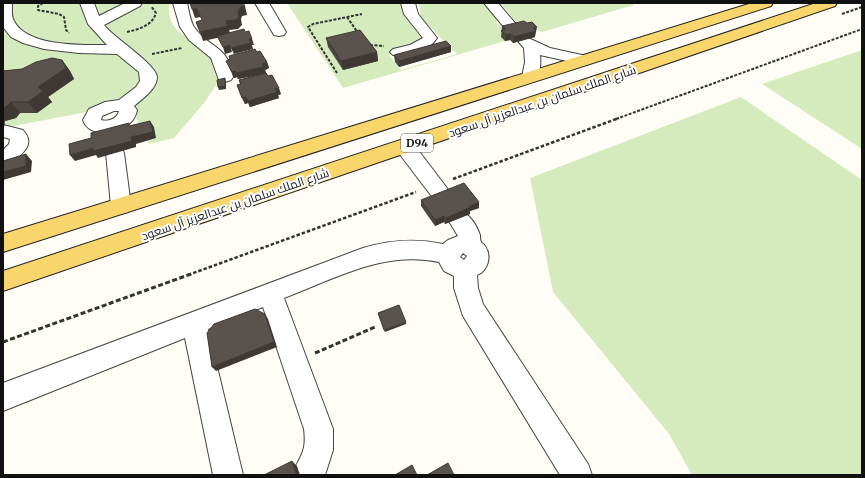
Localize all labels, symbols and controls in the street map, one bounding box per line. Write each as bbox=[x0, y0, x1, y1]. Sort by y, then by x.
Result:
street label: شارع الملك سلمان بن عبدالعزيز آل سعود bbox=[446, 62, 638, 141]
road number: D94 bbox=[401, 134, 433, 152]
street label: شارع الملك سلمان بن عبدالعزيز آل سعود bbox=[139, 165, 331, 244]

